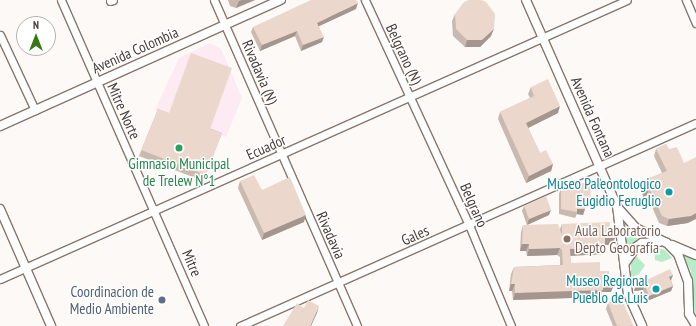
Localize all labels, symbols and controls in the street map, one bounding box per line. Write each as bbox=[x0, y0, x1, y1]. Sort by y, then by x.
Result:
north arrow bbox=[16, 16, 56, 56]
text: N bbox=[33, 18, 39, 32]
street label: Belgrano (N) bbox=[382, 21, 426, 87]
street label: Avenida Colombia bbox=[89, 23, 181, 77]
street label: Rivadavia (N) bbox=[238, 37, 282, 107]
street label: Avenida Fontana bbox=[567, 74, 619, 160]
street label: Mitre Norte bbox=[104, 80, 144, 142]
street label: Ecuador bbox=[243, 130, 289, 164]
marker: Gimnasio Municipal de Trelew N°1 bbox=[174, 143, 184, 153]
place label: Gimnasio Municipal de Trelew N°1 bbox=[128, 154, 230, 189]
place label: Museo Paleontologico Eugidio Feruglio bbox=[547, 174, 661, 209]
street label: Belgrano bbox=[456, 180, 492, 230]
marker: Museo Paleontologico Eugidio Feruglio bbox=[664, 187, 674, 197]
street label: Rivadavia bbox=[313, 209, 349, 261]
street label: Gales bbox=[398, 221, 432, 249]
place label: Aula Laboratorio Depto Geografía bbox=[575, 221, 661, 256]
marker: Aula Laboratorio Depto Geografía bbox=[562, 234, 572, 244]
street label: Mitre bbox=[178, 247, 206, 279]
place label: Museo Regional Pueblo de Luis bbox=[566, 271, 648, 306]
place label: Coordinacion de Medio Ambiente bbox=[69, 282, 154, 317]
marker: Museo Regional Pueblo de Luis bbox=[651, 284, 661, 294]
marker: Coordinacion de Medio Ambiente bbox=[157, 295, 167, 305]

